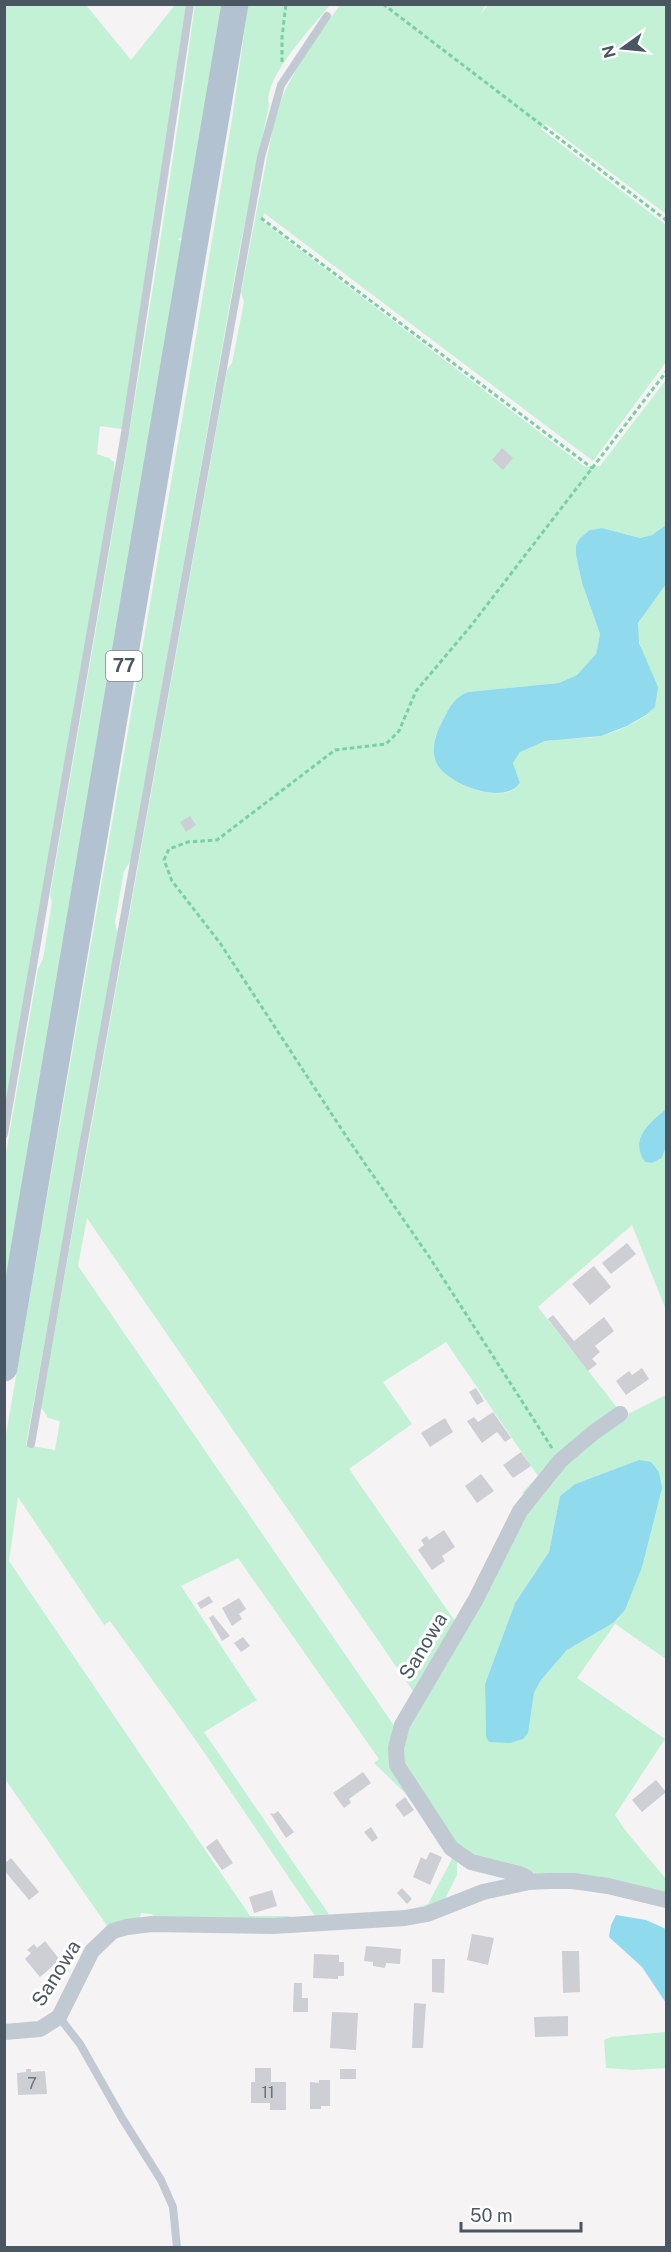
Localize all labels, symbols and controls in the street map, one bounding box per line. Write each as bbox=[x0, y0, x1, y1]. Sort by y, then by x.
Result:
north arrow bbox=[593, 18, 653, 78]
text: N bbox=[598, 43, 620, 60]
road number: 77 bbox=[106, 651, 142, 681]
street label: Sanowa bbox=[394, 1608, 452, 1684]
street label: Sanowa bbox=[26, 1935, 86, 2011]
house number: 7 bbox=[27, 2074, 37, 2093]
house number: 11 bbox=[261, 2083, 275, 2102]
scale bar bbox=[461, 2195, 581, 2233]
text: 50 m bbox=[470, 2205, 513, 2226]

